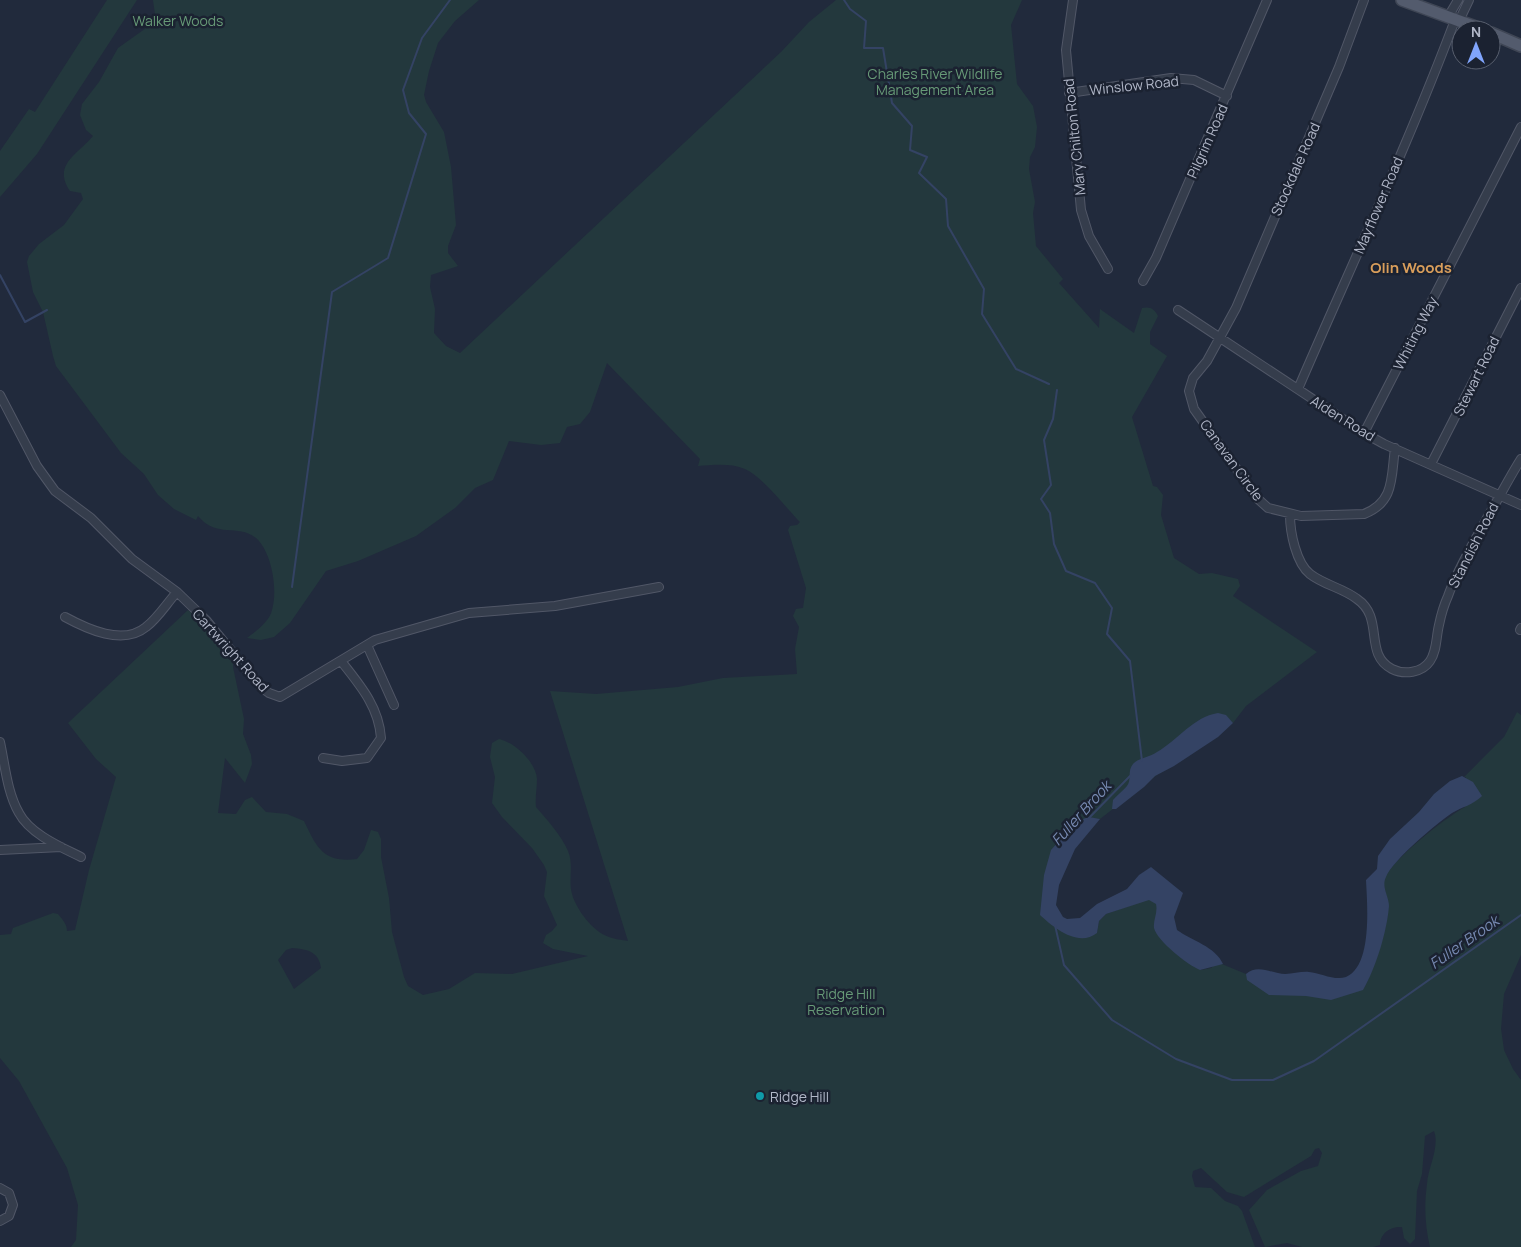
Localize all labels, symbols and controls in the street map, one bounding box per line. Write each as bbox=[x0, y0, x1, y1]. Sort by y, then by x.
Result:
park label: Walker Woods bbox=[133, 11, 223, 30]
north arrow bbox=[1451, 20, 1501, 70]
text: N bbox=[1471, 22, 1481, 41]
park label: Charles River Wildlife Management Area bbox=[868, 64, 1002, 99]
street label: Winslow Road bbox=[1088, 71, 1180, 99]
street label: Mary Chilton Road bbox=[1058, 78, 1090, 196]
street label: Pilgrim Road bbox=[1182, 101, 1232, 181]
street label: Stockdale Road bbox=[1266, 119, 1324, 219]
street label: Mayflower Road bbox=[1349, 154, 1407, 256]
district label: Olin Woods bbox=[1370, 257, 1452, 278]
street label: Whiting Way bbox=[1388, 292, 1442, 373]
street label: Stewart Road bbox=[1448, 333, 1504, 419]
street label: Alden Road bbox=[1307, 391, 1379, 445]
street label: Canavan Circle bbox=[1196, 415, 1268, 505]
street label: Standish Road bbox=[1443, 499, 1503, 591]
street label: Cartwright Road bbox=[189, 604, 273, 696]
water label: Fuller Brook bbox=[1046, 774, 1117, 850]
water label: Fuller Brook bbox=[1425, 909, 1505, 974]
park label: Ridge Hill Reservation bbox=[807, 984, 885, 1019]
place label: Ridge Hill bbox=[770, 1087, 829, 1106]
marker: Ridge Hill bbox=[754, 1090, 766, 1102]

